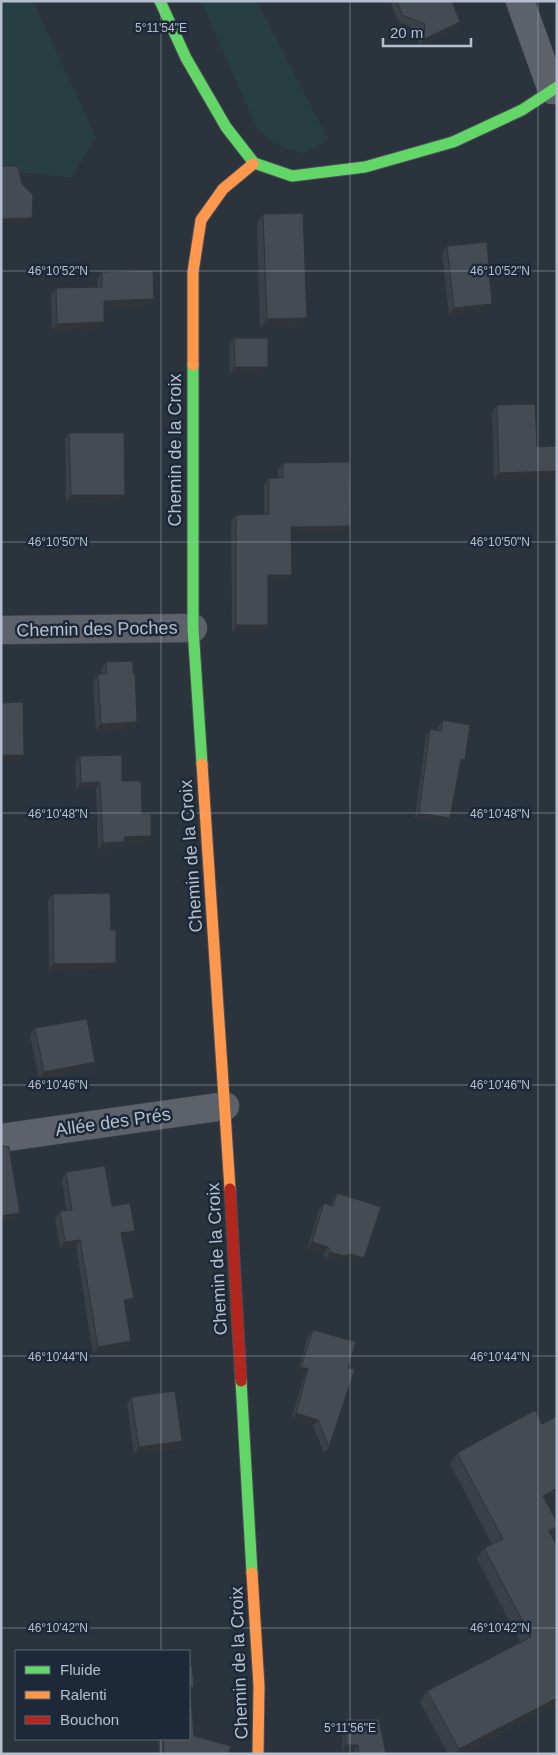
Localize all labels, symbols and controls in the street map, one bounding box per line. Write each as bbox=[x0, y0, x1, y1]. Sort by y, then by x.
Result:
scale bar bbox=[383, 15, 470, 47]
text: 5°11'54"E bbox=[135, 21, 187, 35]
text: 20 m bbox=[390, 24, 423, 41]
text: 46°10'52"N bbox=[28, 264, 88, 278]
text: 46°10'52"N bbox=[470, 264, 530, 278]
street label: Chemin de la Croix bbox=[165, 373, 185, 527]
text: 46°10'50"N bbox=[28, 535, 88, 549]
text: 46°10'50"N bbox=[470, 535, 530, 549]
street label: Chemin des Poches bbox=[16, 618, 178, 640]
street label: Chemin de la Croix bbox=[176, 779, 206, 933]
text: 46°10'48"N bbox=[28, 807, 88, 821]
text: 46°10'48"N bbox=[470, 807, 530, 821]
text: 46°10'46"N bbox=[28, 1078, 88, 1092]
text: 46°10'46"N bbox=[470, 1078, 530, 1092]
street label: Allée des Prés bbox=[54, 1104, 172, 1140]
street label: Chemin de la Croix bbox=[203, 1182, 231, 1336]
text: 46°10'44"N bbox=[28, 1350, 88, 1364]
text: 46°10'44"N bbox=[470, 1350, 530, 1364]
street label: Chemin de la Croix bbox=[226, 1586, 252, 1740]
text: 46°10'42"N bbox=[28, 1621, 88, 1635]
text: 46°10'42"N bbox=[470, 1621, 530, 1635]
legend bbox=[15, 1650, 190, 1740]
text: Fluide bbox=[60, 1661, 101, 1678]
text: Ralenti bbox=[60, 1686, 107, 1703]
text: Bouchon bbox=[60, 1711, 119, 1728]
text: 5°11'56"E bbox=[324, 1721, 376, 1735]

